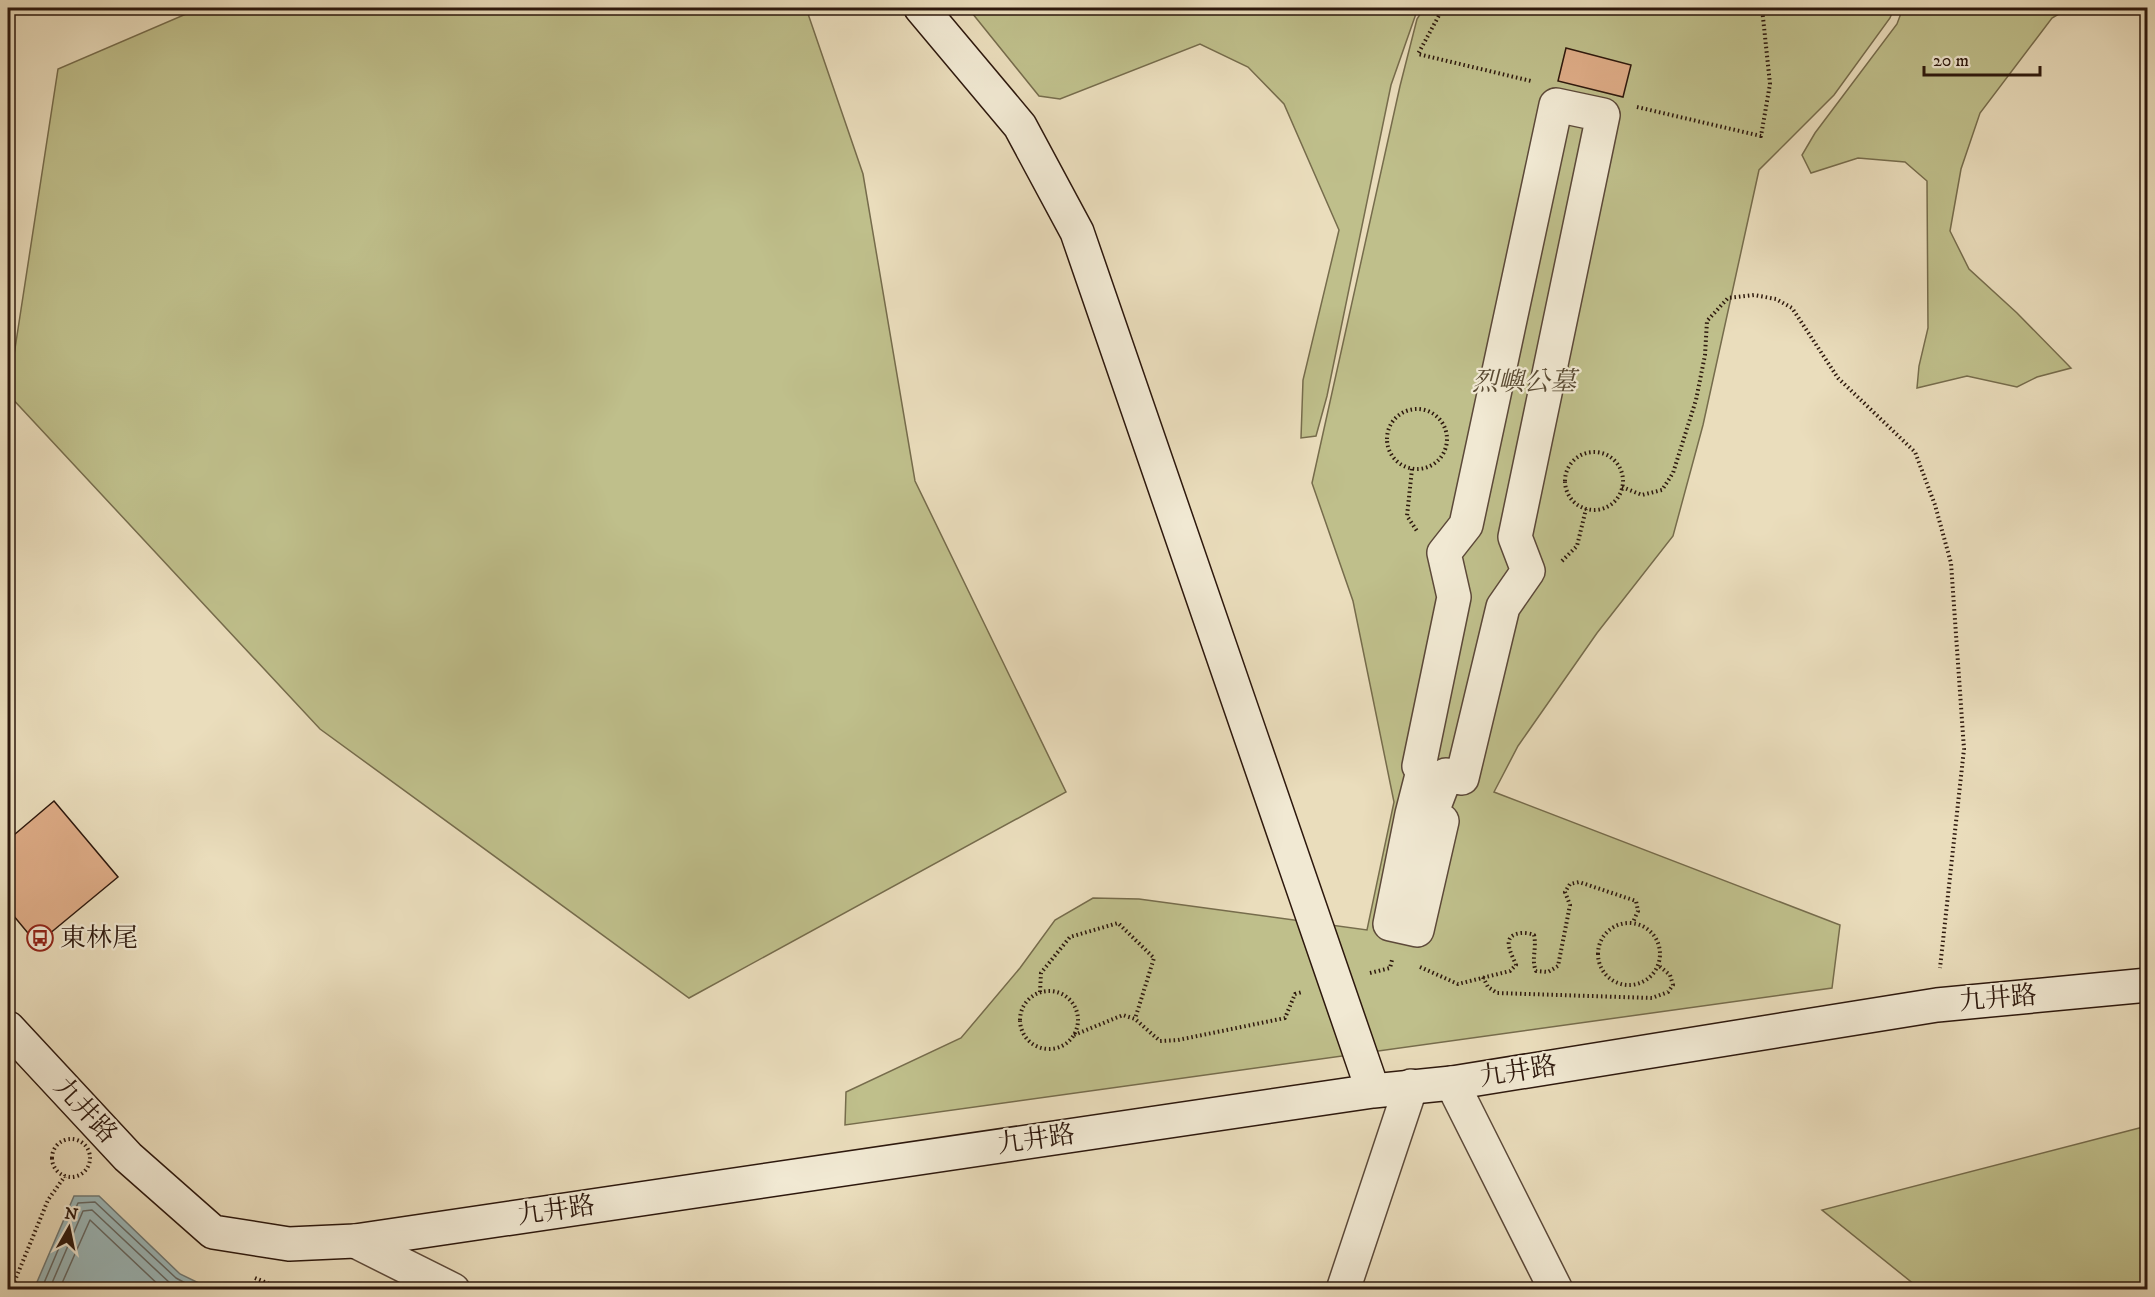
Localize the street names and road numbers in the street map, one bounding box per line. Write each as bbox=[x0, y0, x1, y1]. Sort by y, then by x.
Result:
street label: 九井路 bbox=[1958, 979, 2038, 1019]
street label: 九井路 bbox=[1477, 1050, 1559, 1094]
street label: 九井路 bbox=[46, 1071, 124, 1151]
street label: 九井路 bbox=[995, 1118, 1077, 1162]
street label: 九井路 bbox=[515, 1189, 597, 1233]

